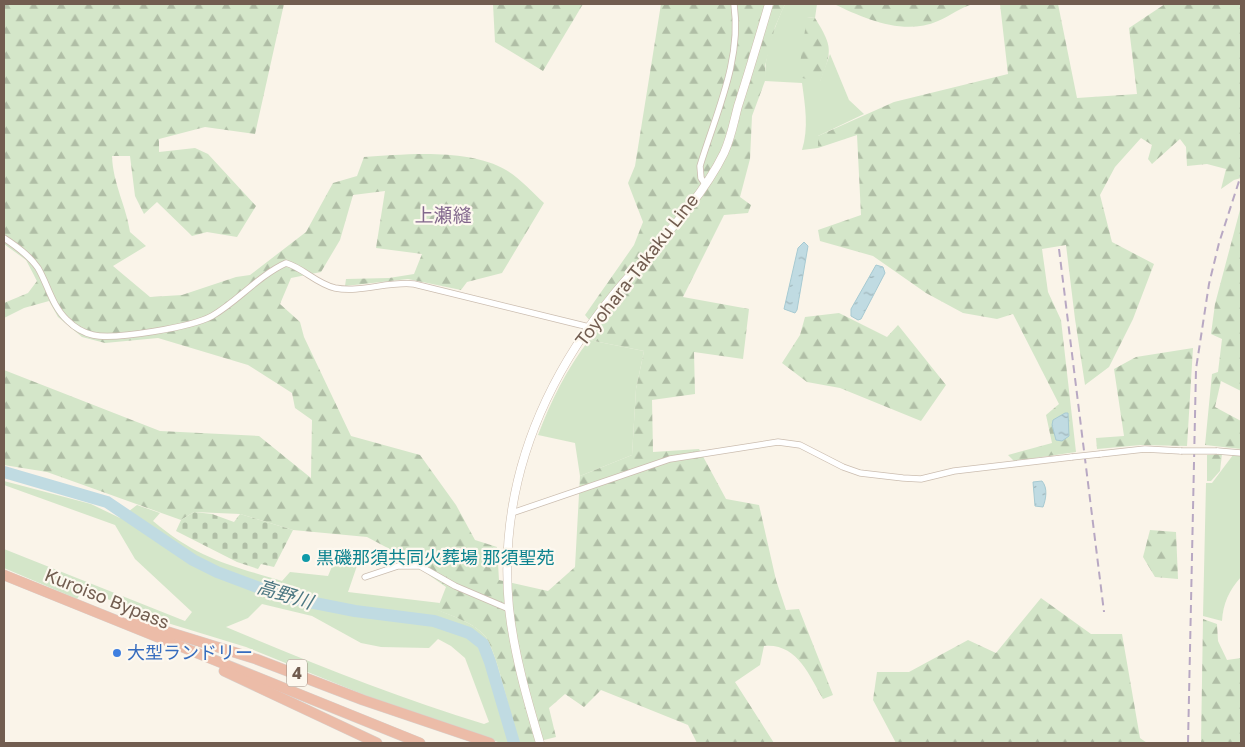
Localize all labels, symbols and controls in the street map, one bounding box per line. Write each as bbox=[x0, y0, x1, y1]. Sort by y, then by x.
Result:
street label: Toyohara-Takaku Line bbox=[570, 189, 702, 350]
district label: 上瀬縫 bbox=[414, 203, 472, 226]
place label: 黒磯那須共同火葬場 那須聖苑 bbox=[316, 546, 555, 568]
marker: 黒磯那須共同火葬場 那須聖苑 bbox=[300, 552, 312, 564]
street label: Kuroiso Bypass bbox=[42, 563, 173, 633]
water label: 高野川 bbox=[255, 574, 318, 613]
place label: 大型ランドリー bbox=[127, 641, 253, 663]
marker: 大型ランドリー bbox=[111, 647, 123, 659]
road number: 4 bbox=[287, 660, 307, 686]

